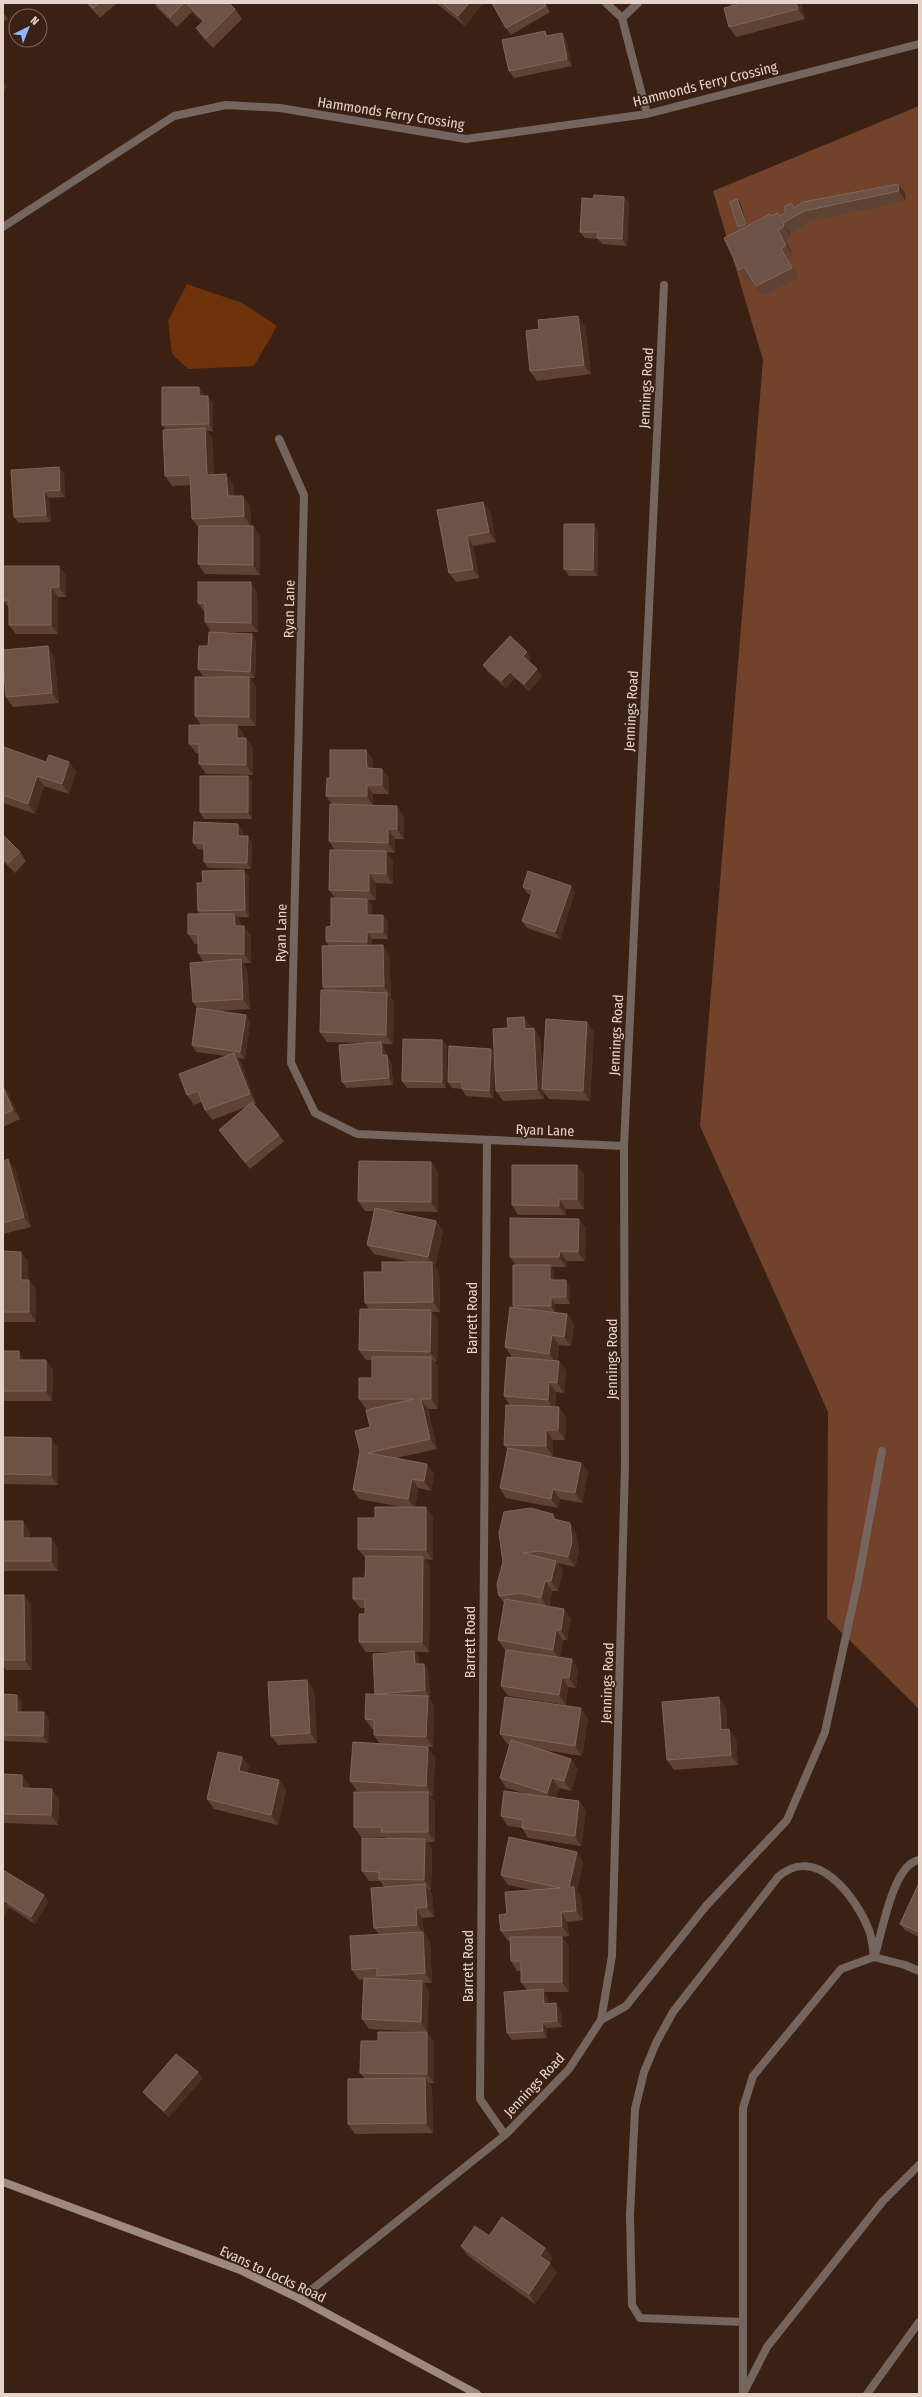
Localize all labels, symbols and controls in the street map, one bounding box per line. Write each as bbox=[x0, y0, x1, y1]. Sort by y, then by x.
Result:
north arrow bbox=[8, 8, 48, 48]
text: N bbox=[28, 14, 41, 28]
street label: Hammonds Ferry Crossing bbox=[631, 58, 780, 111]
street label: Hammonds Ferry Crossing bbox=[316, 93, 466, 134]
street label: Jennings Road bbox=[636, 347, 657, 429]
street label: Ryan Lane bbox=[280, 580, 299, 638]
street label: Jennings Road bbox=[621, 670, 642, 752]
street label: Ryan Lane bbox=[272, 904, 291, 962]
street label: Jennings Road bbox=[606, 994, 627, 1076]
street label: Ryan Lane bbox=[515, 1121, 575, 1140]
street label: Barrett Road bbox=[464, 1282, 481, 1354]
street label: Jennings Road bbox=[604, 1318, 621, 1400]
street label: Barrett Road bbox=[462, 1606, 479, 1678]
street label: Jennings Road bbox=[598, 1642, 617, 1724]
street label: Barrett Road bbox=[460, 1930, 477, 2002]
street label: Jennings Road bbox=[500, 2050, 568, 2121]
street label: Evans to Locks Road bbox=[217, 2242, 328, 2306]

